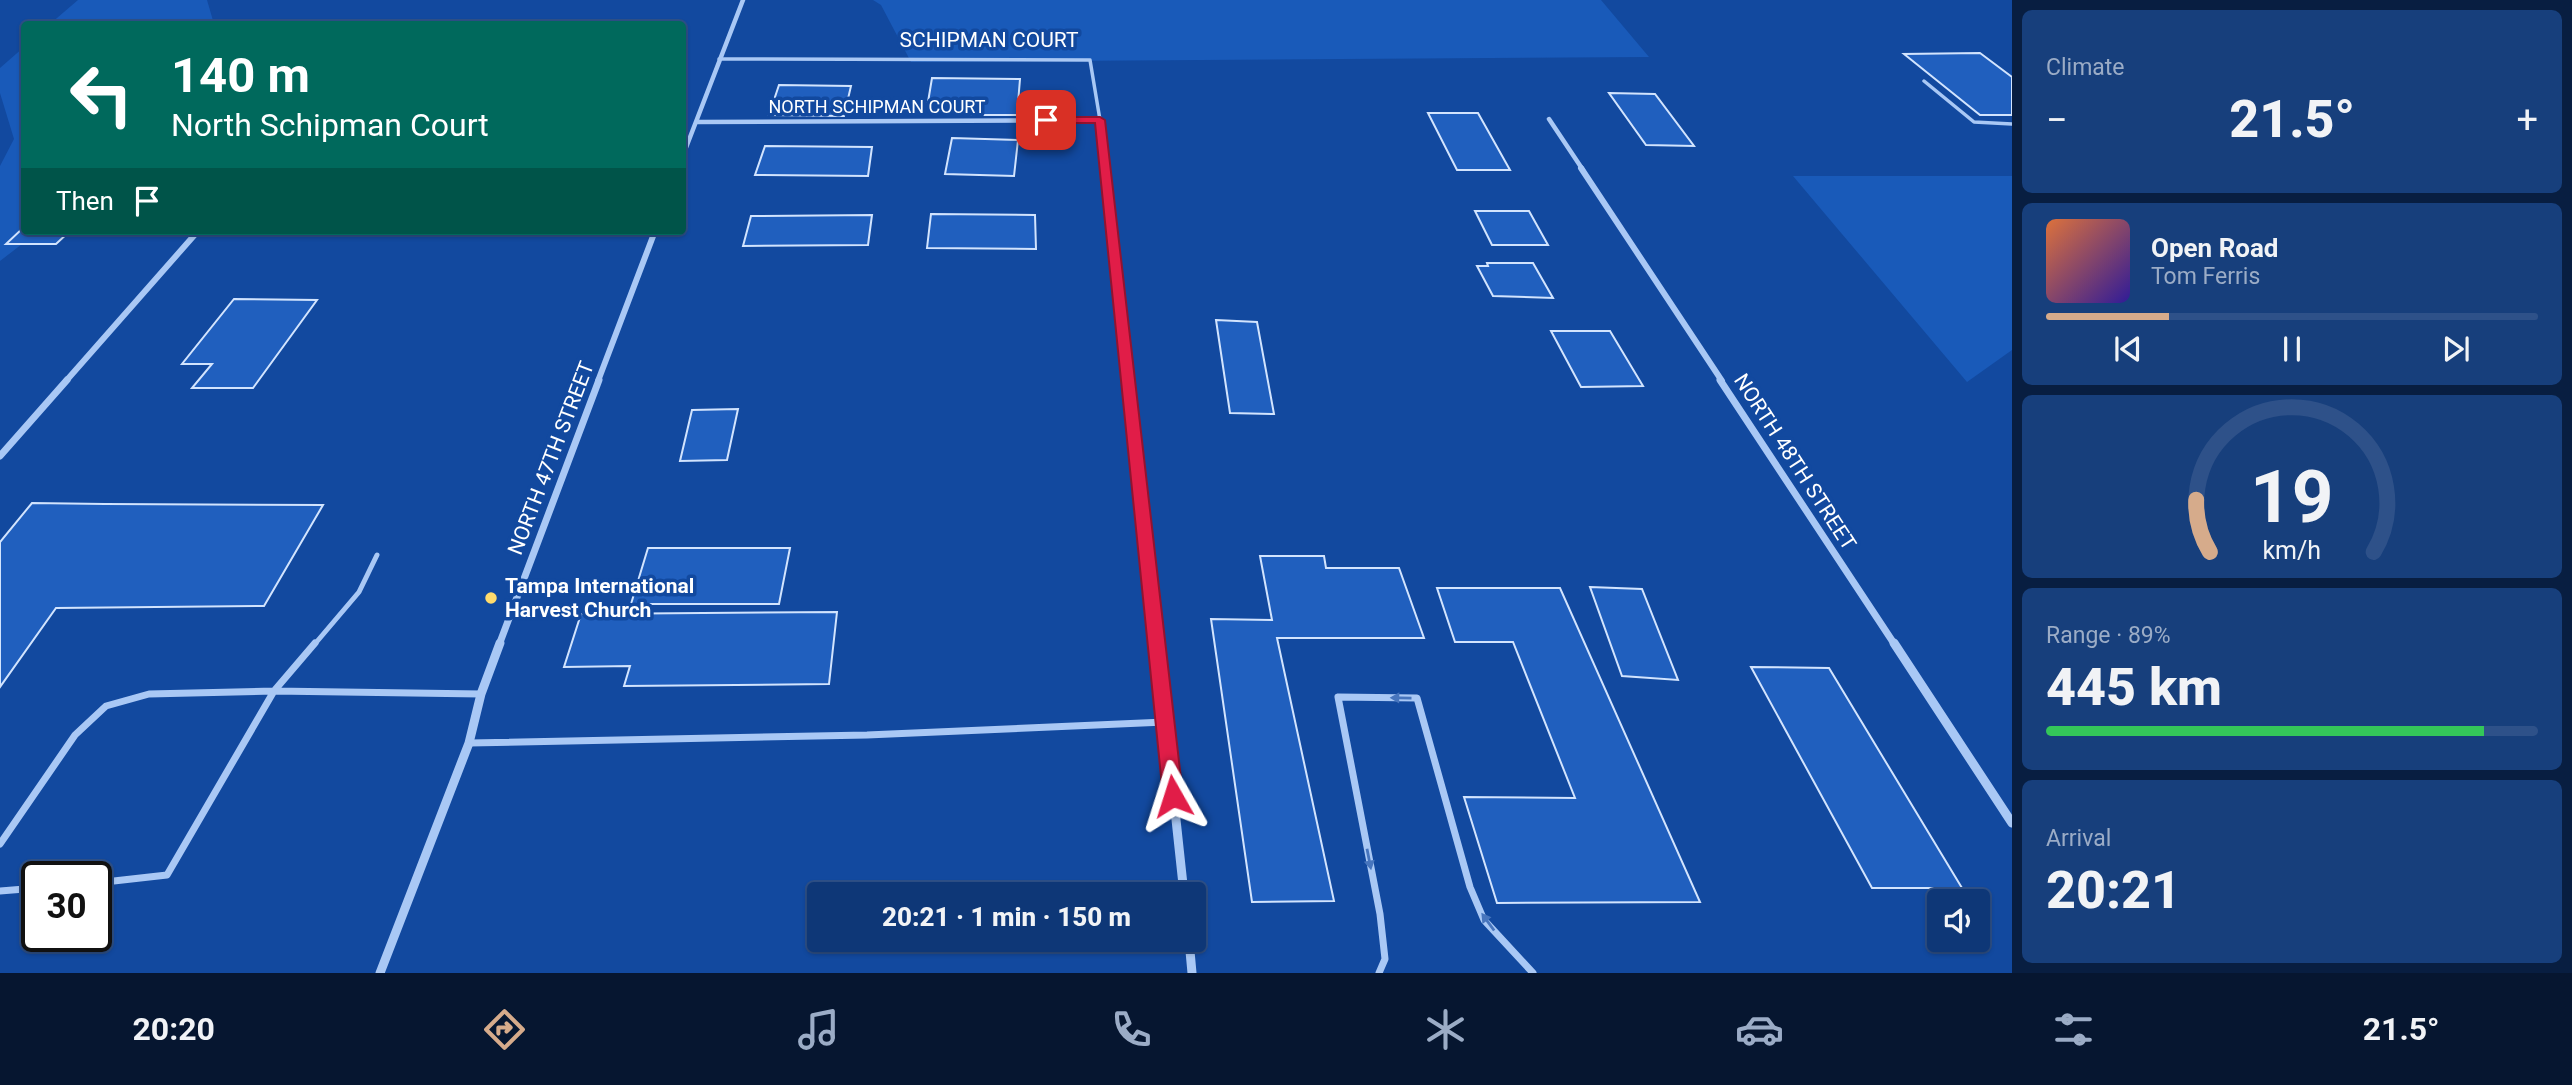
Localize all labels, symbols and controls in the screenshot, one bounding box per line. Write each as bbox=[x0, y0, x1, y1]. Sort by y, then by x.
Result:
street label: SCHIPMAN COURT bbox=[900, 28, 1079, 52]
text: 140 m bbox=[171, 47, 310, 104]
icon: left bbox=[56, 49, 147, 140]
text: Climate bbox=[2046, 54, 2125, 81]
text: 21.5° bbox=[2229, 89, 2355, 150]
pin bbox=[1016, 90, 1076, 150]
street label: NORTH SCHIPMAN COURT bbox=[769, 96, 986, 117]
text: − bbox=[2046, 98, 2068, 142]
text: + bbox=[2516, 98, 2538, 142]
icon: arrive bbox=[1027, 101, 1065, 139]
text: North Schipman Court bbox=[171, 106, 489, 144]
icon: arrive bbox=[128, 182, 166, 220]
text: Then bbox=[56, 186, 114, 216]
text: Open Road bbox=[2151, 233, 2279, 263]
text: Tom Ferris bbox=[2151, 263, 2260, 290]
icon: previous bbox=[2109, 330, 2147, 368]
icon: pause bbox=[2273, 330, 2311, 368]
icon: next bbox=[2437, 330, 2475, 368]
street label: NORTH 47TH STREET bbox=[503, 358, 599, 558]
street label: NORTH 48TH STREET bbox=[1729, 369, 1861, 555]
text: 19 bbox=[2250, 455, 2334, 541]
text: km/h bbox=[2263, 536, 2321, 565]
place label: Tampa International Harvest Church bbox=[505, 574, 694, 622]
marker: Tampa International Harvest Church bbox=[483, 590, 499, 606]
text: Range · 89% bbox=[2046, 622, 2171, 649]
text: 445 km bbox=[2046, 657, 2222, 718]
one-way arrow bbox=[1390, 692, 1412, 704]
position arrow bbox=[1136, 759, 1210, 833]
text: Arrival bbox=[2046, 825, 2111, 852]
one-way arrow bbox=[1364, 848, 1375, 870]
text: 20:21 bbox=[2046, 860, 2181, 921]
speed limit sign: 30 bbox=[21, 861, 112, 952]
map controls bbox=[1927, 889, 1990, 952]
button: sound bbox=[1927, 889, 1990, 952]
text: 20:21 · 1 min · 150 m bbox=[882, 902, 1131, 932]
one-way arrow bbox=[1481, 913, 1495, 932]
icon: directions bbox=[480, 1005, 529, 1054]
icon: music bbox=[794, 1005, 843, 1054]
icon: phone bbox=[1107, 1005, 1156, 1054]
icon: climate bbox=[1421, 1005, 1470, 1054]
icon: car bbox=[1735, 1005, 1784, 1054]
icon: filters bbox=[2049, 1005, 2098, 1054]
text: 20:20 bbox=[132, 1010, 215, 1048]
text: 21.5° bbox=[2363, 1010, 2439, 1048]

